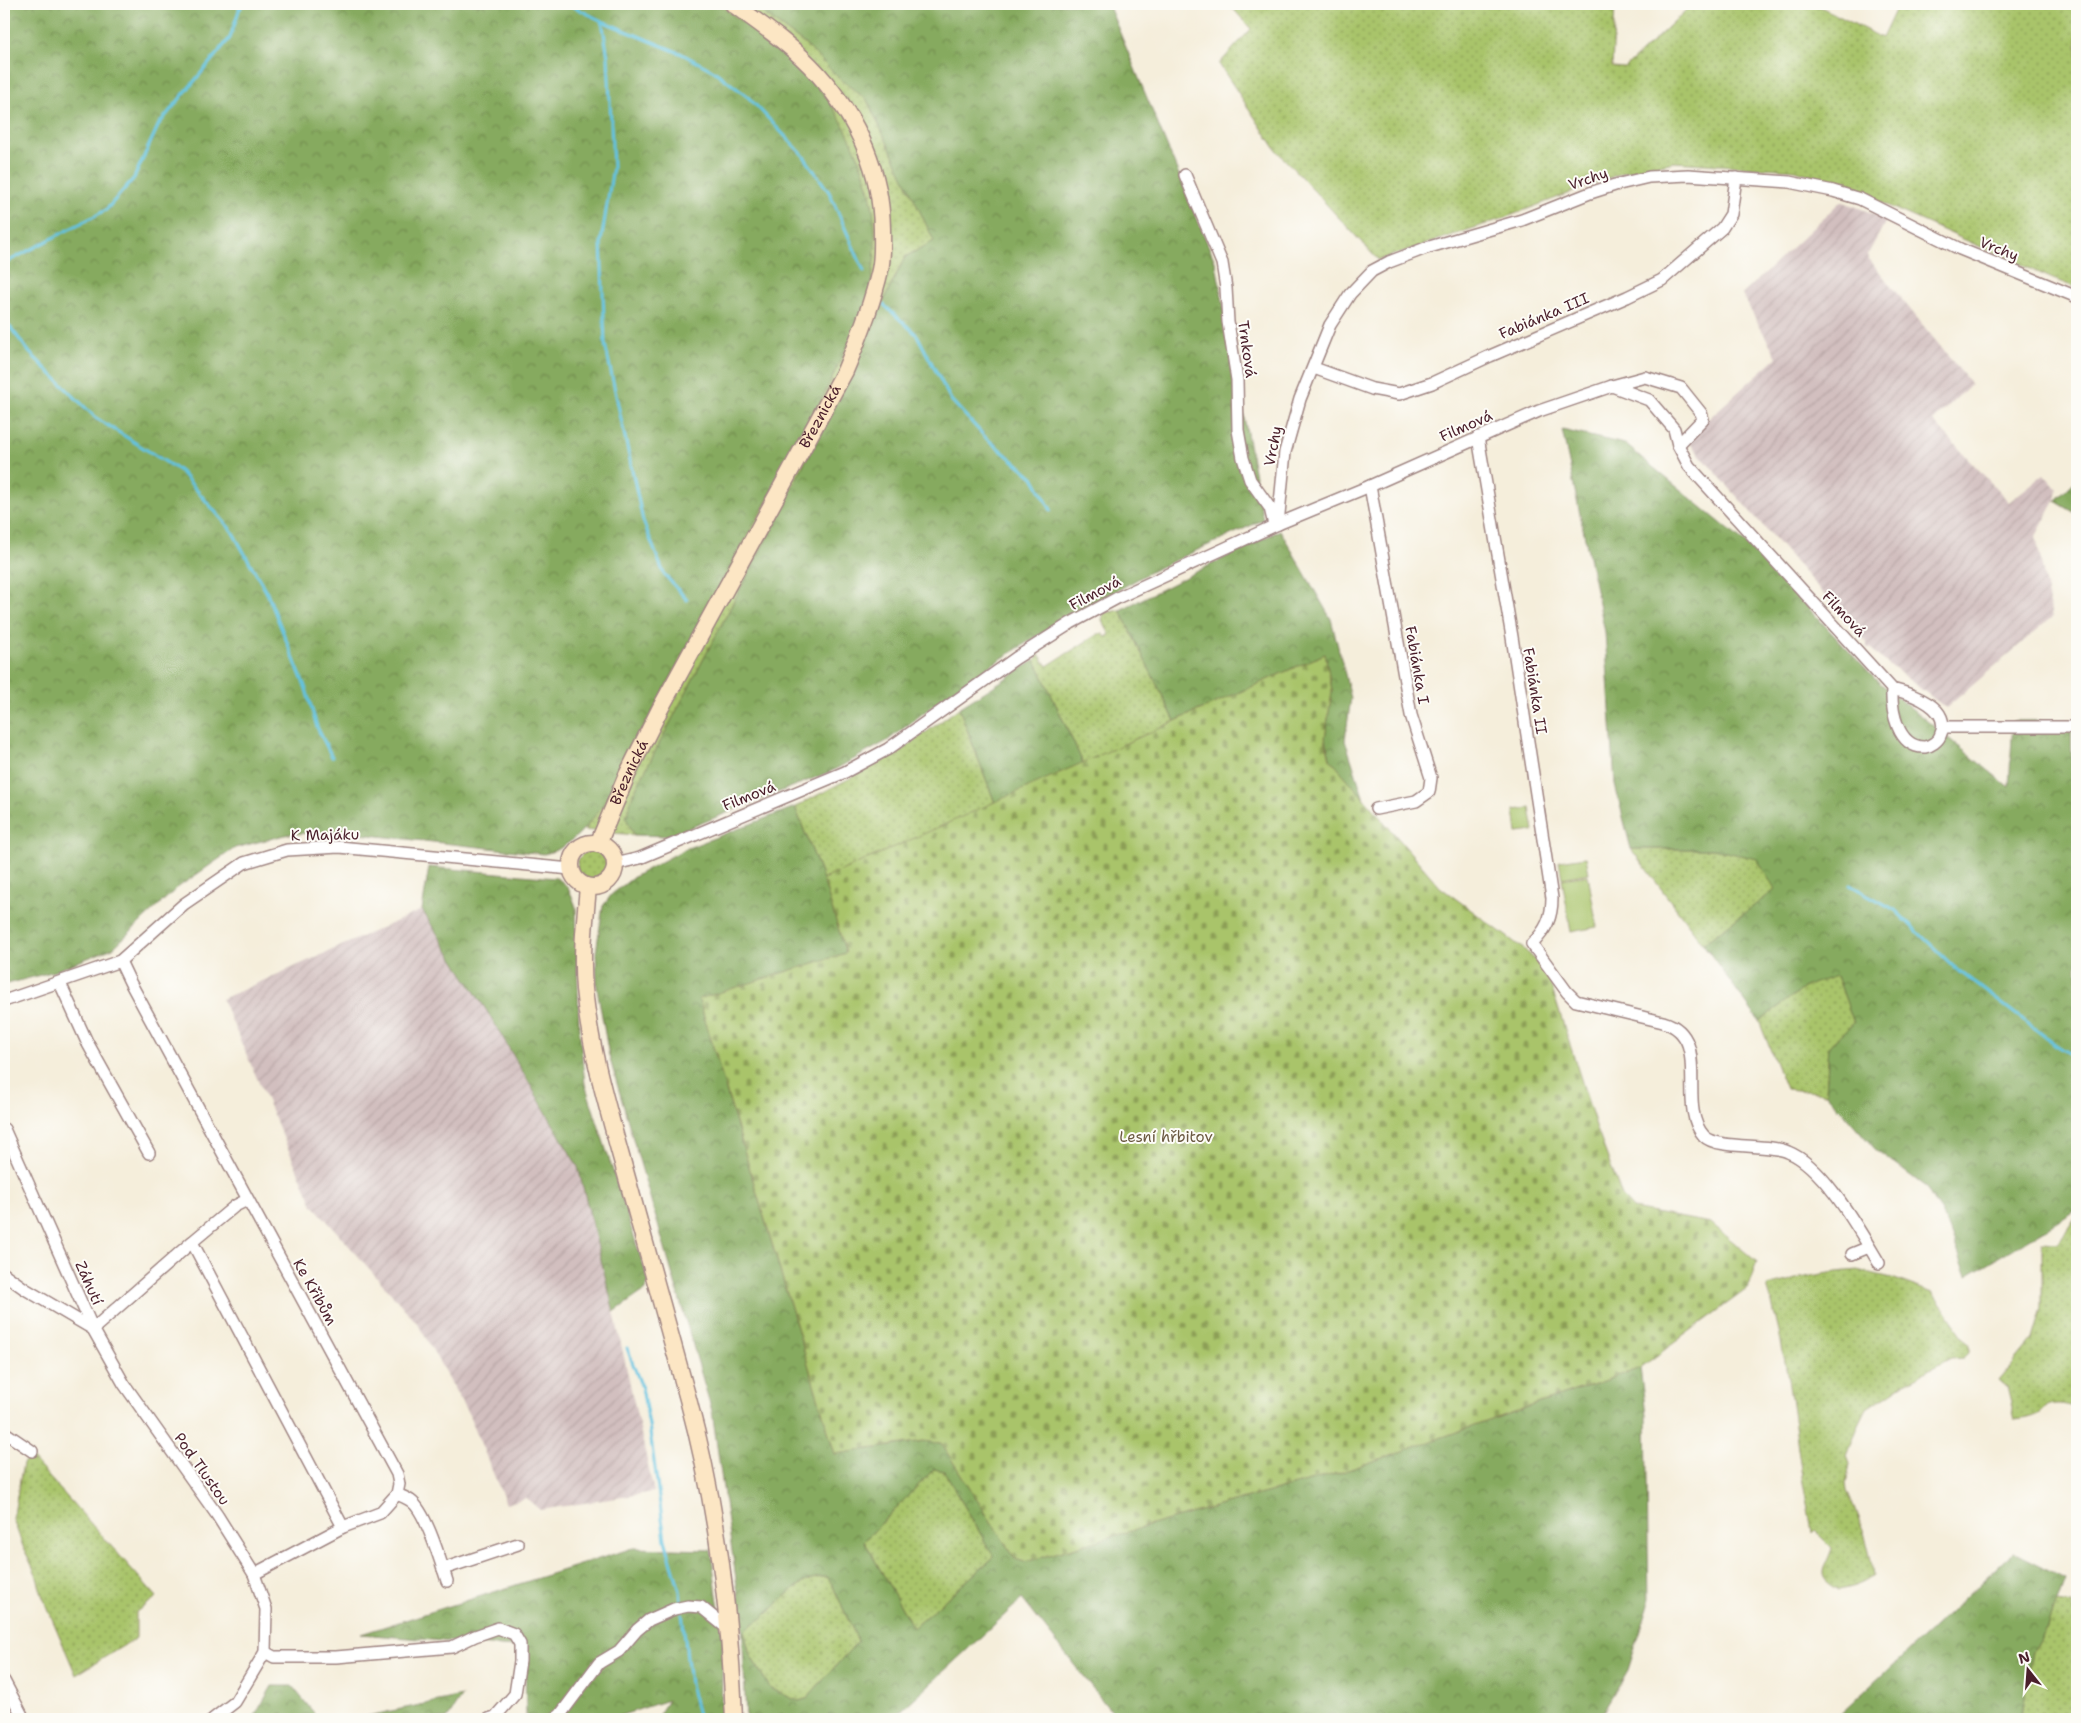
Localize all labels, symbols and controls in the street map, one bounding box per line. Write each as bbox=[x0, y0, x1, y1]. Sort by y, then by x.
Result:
street label: Vrchy bbox=[1566, 163, 1610, 195]
street label: Vrchy bbox=[1976, 232, 2022, 266]
street label: Fabiánka III bbox=[1496, 288, 1592, 344]
street label: Trnková bbox=[1233, 319, 1261, 380]
street label: Březnická bbox=[795, 381, 846, 452]
street label: Filmová bbox=[1436, 405, 1496, 446]
street label: Vrchy bbox=[1259, 424, 1287, 468]
street label: Filmová bbox=[1066, 571, 1125, 615]
street label: Filmová bbox=[1818, 587, 1871, 642]
street label: Fabiánka I bbox=[1400, 624, 1434, 706]
street label: Fabiánka II bbox=[1518, 646, 1552, 736]
street label: Březnická bbox=[605, 736, 653, 808]
street label: Filmová bbox=[719, 776, 779, 816]
street label: K Majáku bbox=[291, 824, 359, 846]
park label: Lesní hřbitov bbox=[1119, 1127, 1213, 1147]
street label: Ke Křibům bbox=[288, 1255, 342, 1329]
street label: Záhutí bbox=[70, 1258, 108, 1309]
street label: Pod Tlustou bbox=[170, 1429, 234, 1509]
north arrow bbox=[2004, 1646, 2054, 1696]
text: N bbox=[2016, 1647, 2032, 1668]

